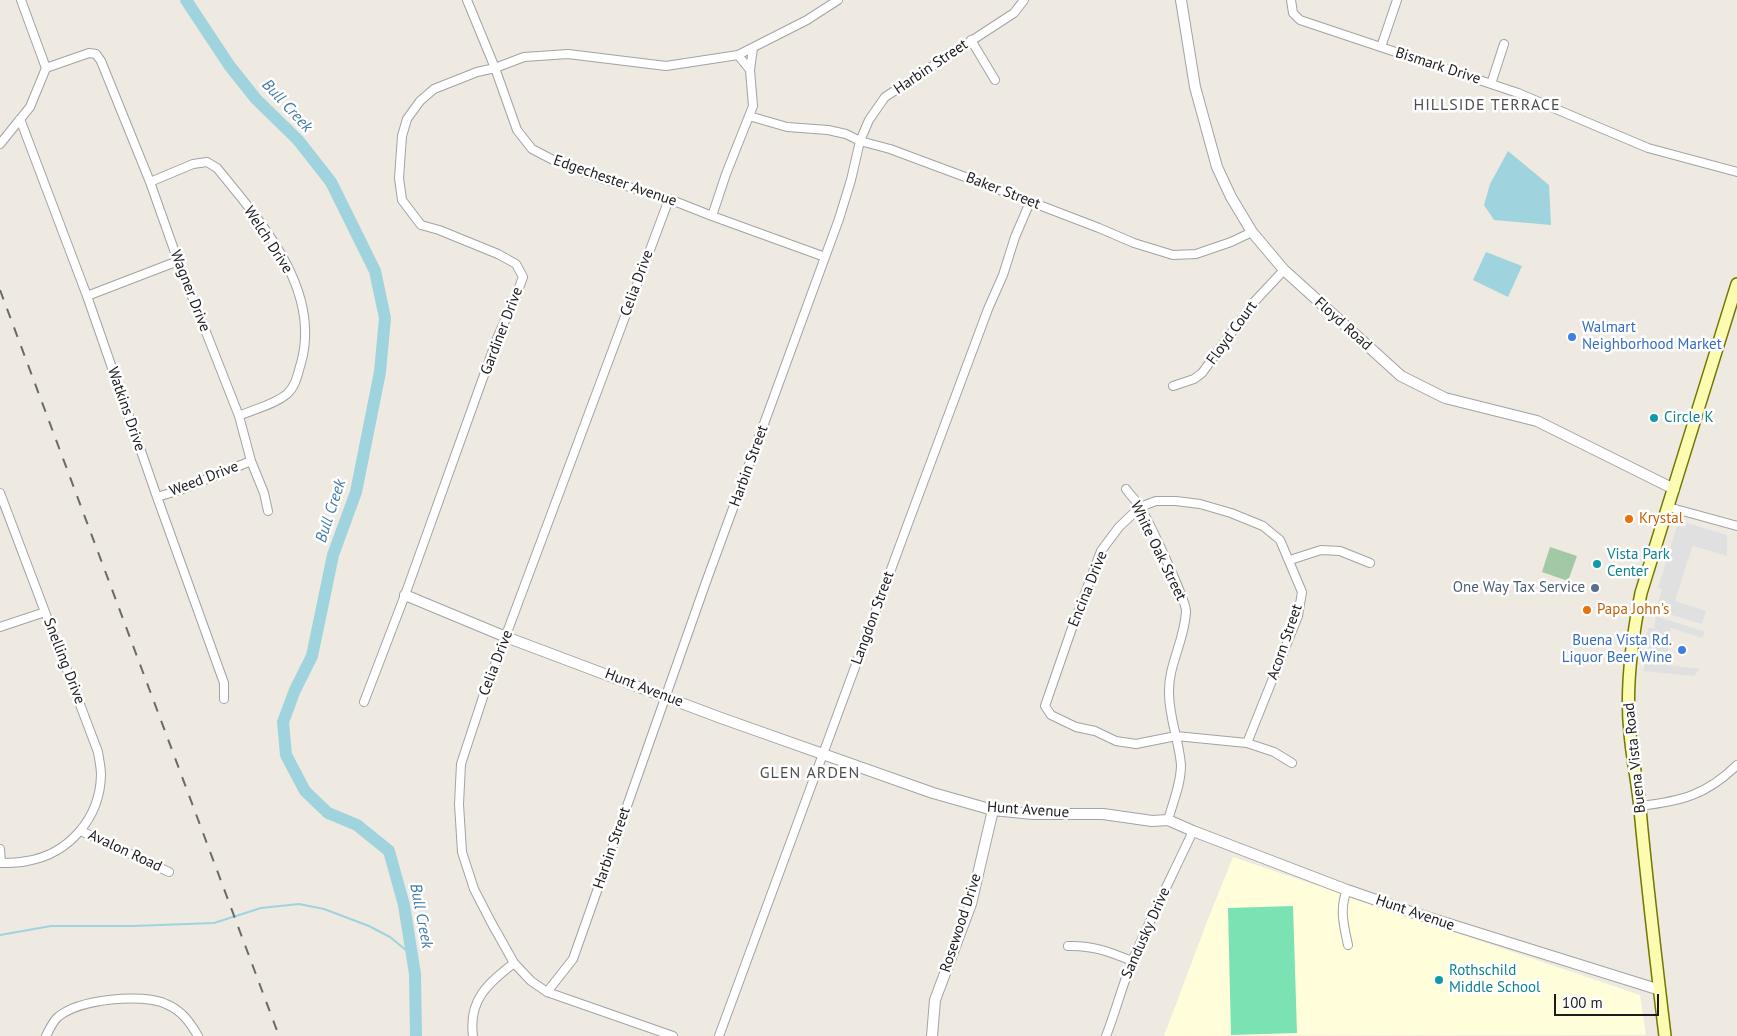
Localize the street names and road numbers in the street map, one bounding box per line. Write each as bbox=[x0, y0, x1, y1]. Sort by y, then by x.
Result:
street label: Harbin Street bbox=[891, 36, 971, 98]
street label: Bismark Drive bbox=[1393, 44, 1483, 88]
street label: Edgechester Avenue bbox=[551, 151, 679, 211]
street label: Baker Street bbox=[963, 169, 1043, 213]
street label: Welch Drive bbox=[240, 203, 296, 277]
street label: Celia Drive bbox=[617, 247, 657, 319]
street label: Wagner Drive bbox=[166, 248, 214, 334]
street label: Gardiner Drive bbox=[477, 285, 527, 377]
street label: Floyd Road bbox=[1311, 294, 1375, 354]
street label: Floyd Court bbox=[1203, 298, 1261, 368]
street label: Watkins Drive bbox=[103, 365, 149, 453]
street label: Harbin Street bbox=[726, 423, 772, 509]
street label: Weed Drive bbox=[167, 458, 241, 500]
street label: White Oak Street bbox=[1126, 498, 1190, 604]
street label: Encina Drive bbox=[1065, 548, 1111, 630]
street label: Langdon Street bbox=[848, 569, 898, 667]
street label: Acorn Street bbox=[1264, 602, 1306, 682]
street label: Snelling Drive bbox=[39, 616, 89, 706]
street label: Celia Drive bbox=[475, 628, 517, 698]
street label: Hunt Avenue bbox=[602, 665, 686, 711]
street label: Buena Vista Road bbox=[1620, 702, 1650, 814]
street label: Hunt Avenue bbox=[986, 798, 1070, 822]
street label: Harbin Street bbox=[590, 805, 634, 891]
street label: Avalon Road bbox=[85, 826, 165, 876]
street label: Rosewood Drive bbox=[937, 871, 985, 975]
street label: Sandusky Drive bbox=[1118, 885, 1174, 981]
street label: Hunt Avenue bbox=[1373, 891, 1457, 935]

